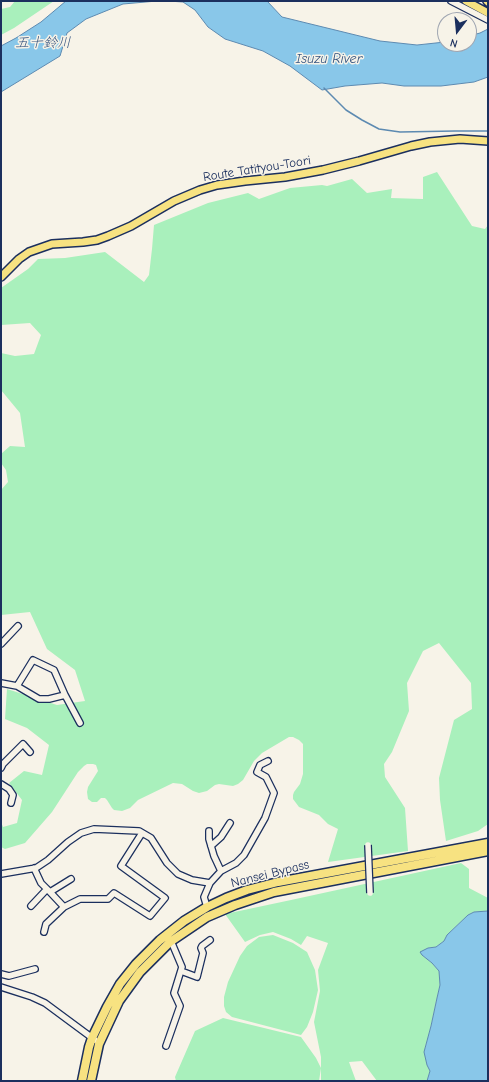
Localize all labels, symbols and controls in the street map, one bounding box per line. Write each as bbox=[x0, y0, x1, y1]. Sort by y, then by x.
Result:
north arrow bbox=[437, 12, 477, 52]
water label: 五十鈴川 bbox=[15, 35, 71, 51]
text: N bbox=[449, 36, 459, 50]
water label: Isuzu River bbox=[296, 51, 362, 67]
street label: Route Tatityou-Toori bbox=[202, 153, 312, 185]
street label: Nansei Bypass bbox=[229, 857, 311, 891]

